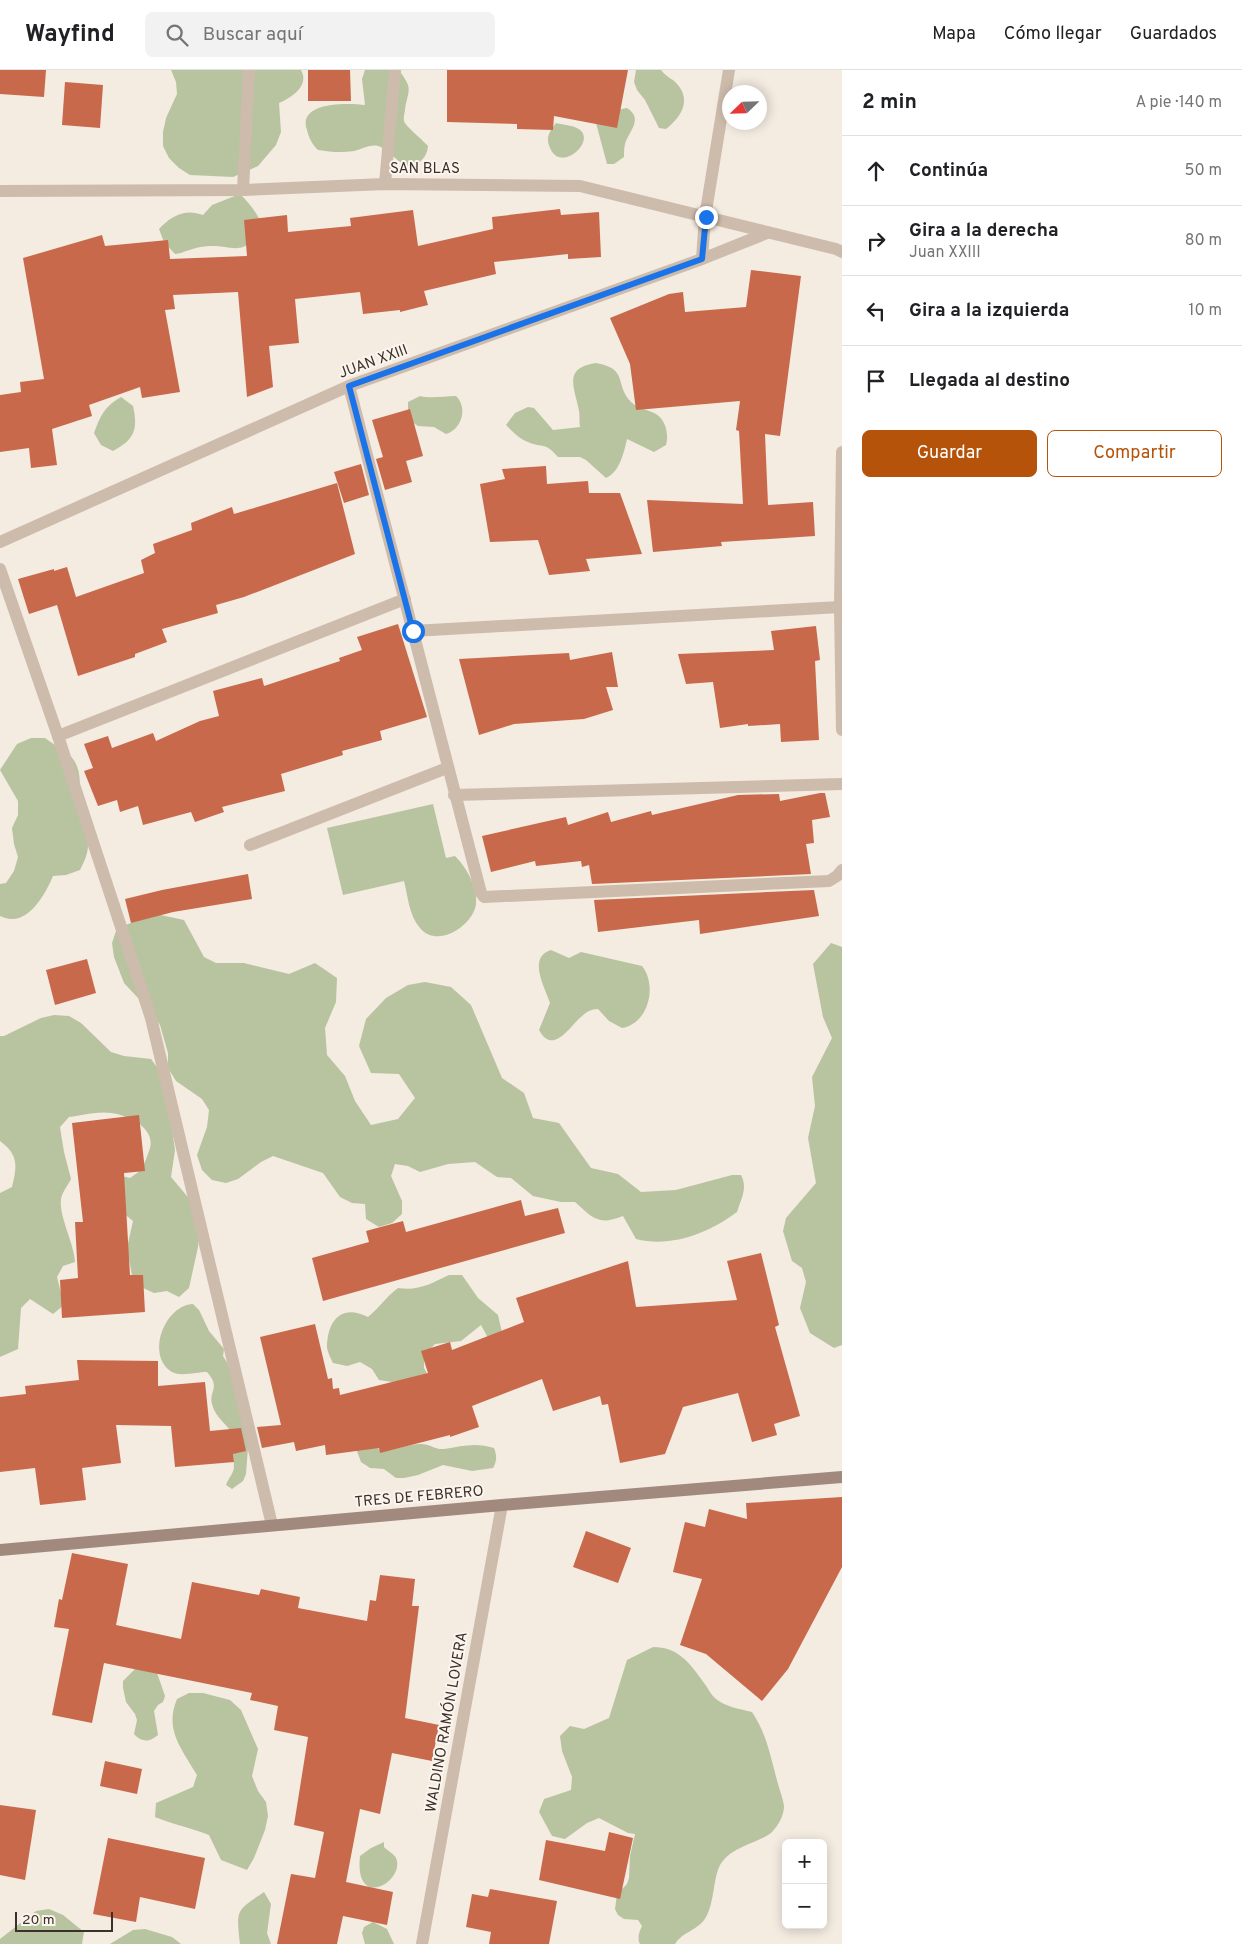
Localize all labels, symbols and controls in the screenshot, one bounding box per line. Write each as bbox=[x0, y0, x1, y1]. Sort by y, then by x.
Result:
search box bbox=[145, 12, 495, 57]
text: Wayfind bbox=[25, 20, 115, 50]
icon: search bbox=[163, 21, 191, 49]
text: Buscar aquí bbox=[203, 23, 303, 47]
text: Mapa bbox=[932, 23, 976, 46]
text: Cómo llegar bbox=[1004, 23, 1102, 46]
text: Guardados bbox=[1130, 23, 1217, 46]
north arrow bbox=[722, 85, 767, 130]
text: 2 min bbox=[862, 89, 917, 116]
text: A pie · 140 m bbox=[1136, 93, 1222, 113]
icon: ahead bbox=[862, 157, 890, 185]
text: Continúa bbox=[909, 159, 988, 183]
street label: SAN BLAS bbox=[390, 160, 460, 179]
text: 50 m bbox=[1185, 161, 1222, 181]
route end bbox=[695, 206, 718, 229]
text: Gira a la derecha bbox=[909, 219, 1059, 243]
icon: right bbox=[862, 227, 890, 255]
text: 80 m bbox=[1185, 231, 1222, 251]
text: Juan XXIII bbox=[909, 243, 981, 263]
icon: left bbox=[862, 297, 890, 325]
text: Gira a la izquierda bbox=[909, 299, 1069, 323]
text: 10 m bbox=[1188, 301, 1222, 321]
street label: JUAN XXIII bbox=[336, 341, 411, 384]
icon: arrive bbox=[862, 367, 890, 395]
text: Llegada al destino bbox=[909, 369, 1070, 393]
button: Guardar bbox=[862, 430, 1037, 477]
button: Compartir bbox=[1047, 430, 1222, 477]
route start bbox=[402, 620, 425, 643]
street label: TRES DE FEBRERO bbox=[354, 1482, 484, 1513]
street label: WALDINO RAMÓN LOVERA bbox=[420, 1630, 473, 1814]
map controls bbox=[782, 1839, 827, 1929]
button: + bbox=[782, 1839, 827, 1884]
button: − bbox=[782, 1884, 827, 1929]
scale bar bbox=[15, 1909, 112, 1932]
text: 20 m bbox=[22, 1912, 55, 1929]

